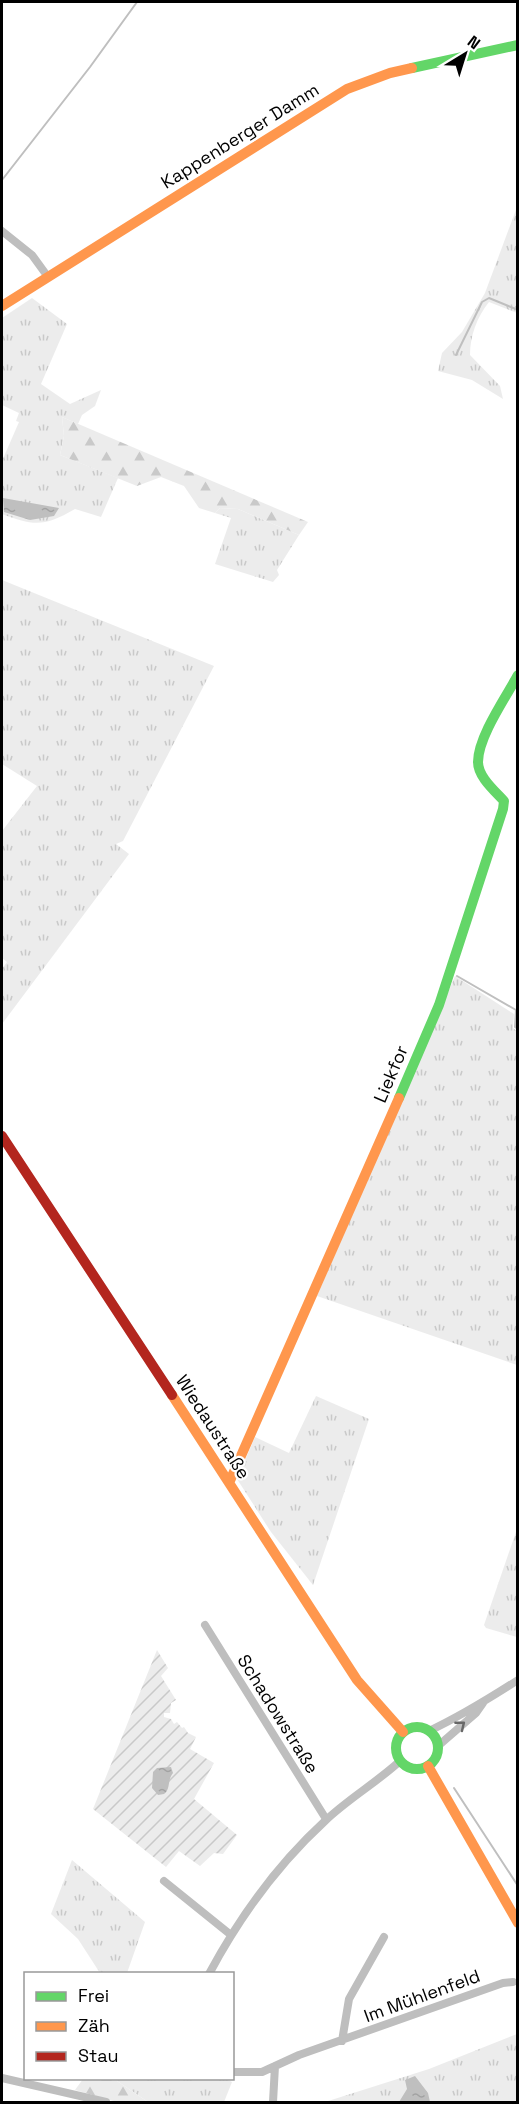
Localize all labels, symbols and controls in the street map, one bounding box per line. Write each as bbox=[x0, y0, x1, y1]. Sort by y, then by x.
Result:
north arrow bbox=[435, 24, 495, 84]
text: N bbox=[463, 31, 485, 54]
street label: Kappenberger Damm bbox=[157, 78, 323, 193]
street label: Liekfor bbox=[368, 1041, 413, 1106]
street label: Wiedaustraße bbox=[171, 1370, 256, 1483]
street label: Schadowstraße bbox=[233, 1650, 324, 1778]
one-way arrow bbox=[454, 1721, 465, 1732]
street label: Im Mühlenfeld bbox=[361, 1964, 483, 2027]
legend bbox=[24, 1972, 234, 2080]
text: Frei bbox=[78, 1984, 109, 2007]
text: Zäh bbox=[78, 2014, 110, 2037]
text: Stau bbox=[78, 2044, 118, 2067]

